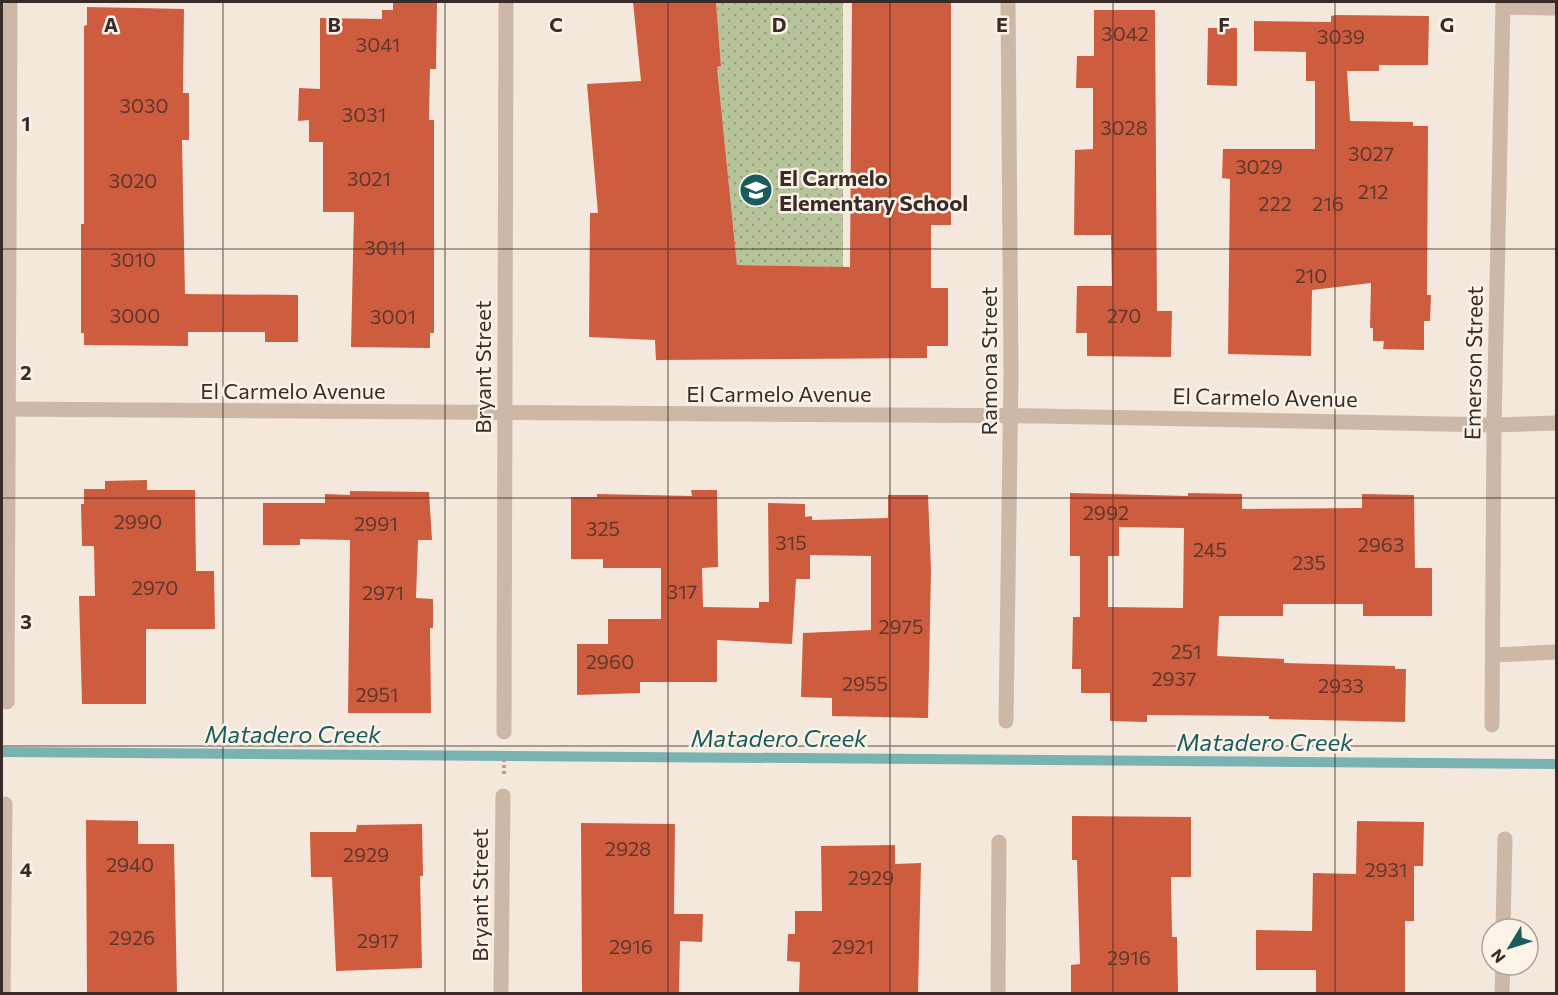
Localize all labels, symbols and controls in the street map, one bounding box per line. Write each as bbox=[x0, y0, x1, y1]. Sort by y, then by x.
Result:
text: A bbox=[104, 12, 118, 36]
text: B bbox=[327, 12, 341, 36]
text: C bbox=[549, 12, 563, 36]
text: D bbox=[772, 12, 786, 36]
text: E bbox=[996, 12, 1008, 36]
text: F bbox=[1218, 12, 1230, 36]
text: G bbox=[1440, 12, 1454, 36]
house number: 3042 bbox=[1101, 21, 1149, 45]
house number: 3039 bbox=[1317, 24, 1365, 48]
house number: 3041 bbox=[356, 32, 400, 56]
house number: 3030 bbox=[120, 93, 168, 117]
house number: 3031 bbox=[342, 102, 386, 126]
text: 1 bbox=[21, 111, 31, 135]
house number: 3028 bbox=[1100, 115, 1148, 139]
house number: 3027 bbox=[1348, 141, 1394, 165]
house number: 3029 bbox=[1235, 154, 1283, 178]
place label: El Carmelo Elementary School bbox=[779, 164, 968, 216]
house number: 3021 bbox=[347, 166, 391, 190]
house number: 3020 bbox=[109, 168, 157, 192]
school or university icon: El Carmelo Elementary School bbox=[738, 172, 774, 208]
house number: 212 bbox=[1358, 179, 1388, 203]
house number: 222 bbox=[1258, 191, 1292, 215]
house number: 216 bbox=[1312, 191, 1344, 215]
house number: 3011 bbox=[364, 235, 406, 259]
house number: 3010 bbox=[110, 247, 156, 271]
house number: 210 bbox=[1295, 263, 1327, 287]
street label: Ramona Street bbox=[975, 286, 1002, 436]
street label: Emerson Street bbox=[1458, 286, 1488, 440]
street label: Bryant Street bbox=[469, 300, 496, 434]
house number: 3000 bbox=[110, 303, 160, 327]
house number: 270 bbox=[1107, 303, 1141, 327]
house number: 3001 bbox=[370, 304, 416, 328]
text: 2 bbox=[20, 360, 32, 384]
street label: El Carmelo Avenue bbox=[200, 377, 386, 404]
street label: El Carmelo Avenue bbox=[686, 380, 872, 407]
street label: El Carmelo Avenue bbox=[1172, 382, 1358, 412]
house number: 2992 bbox=[1083, 500, 1129, 524]
house number: 2990 bbox=[114, 509, 162, 533]
house number: 2991 bbox=[354, 511, 398, 535]
house number: 325 bbox=[586, 516, 620, 540]
house number: 315 bbox=[775, 530, 807, 554]
house number: 2963 bbox=[1358, 532, 1404, 556]
house number: 245 bbox=[1193, 537, 1227, 561]
house number: 235 bbox=[1292, 550, 1326, 574]
house number: 2970 bbox=[132, 575, 178, 599]
house number: 317 bbox=[667, 579, 697, 603]
house number: 2971 bbox=[362, 580, 404, 604]
text: 3 bbox=[20, 609, 32, 633]
house number: 2975 bbox=[878, 614, 924, 638]
house number: 251 bbox=[1170, 639, 1202, 663]
house number: 2960 bbox=[586, 649, 634, 673]
house number: 2937 bbox=[1151, 666, 1197, 690]
house number: 2955 bbox=[842, 671, 888, 695]
house number: 2933 bbox=[1318, 673, 1364, 697]
house number: 2951 bbox=[355, 682, 399, 706]
water label: Matadero Creek bbox=[205, 719, 382, 748]
water label: Matadero Creek bbox=[691, 723, 868, 752]
water label: Matadero Creek bbox=[1177, 727, 1354, 756]
street label: Bryant Street bbox=[466, 828, 493, 962]
house number: 2928 bbox=[605, 836, 651, 860]
house number: 2929 bbox=[343, 842, 389, 866]
house number: 2940 bbox=[106, 852, 154, 876]
text: 4 bbox=[20, 857, 32, 881]
house number: 2931 bbox=[1364, 857, 1408, 881]
house number: 2929 bbox=[848, 865, 894, 889]
north arrow bbox=[1480, 917, 1540, 977]
house number: 2926 bbox=[109, 925, 155, 949]
house number: 2917 bbox=[357, 928, 399, 952]
house number: 2916 bbox=[609, 934, 653, 958]
house number: 2921 bbox=[832, 934, 874, 958]
house number: 2916 bbox=[1107, 945, 1151, 969]
text: N bbox=[1487, 946, 1509, 967]

